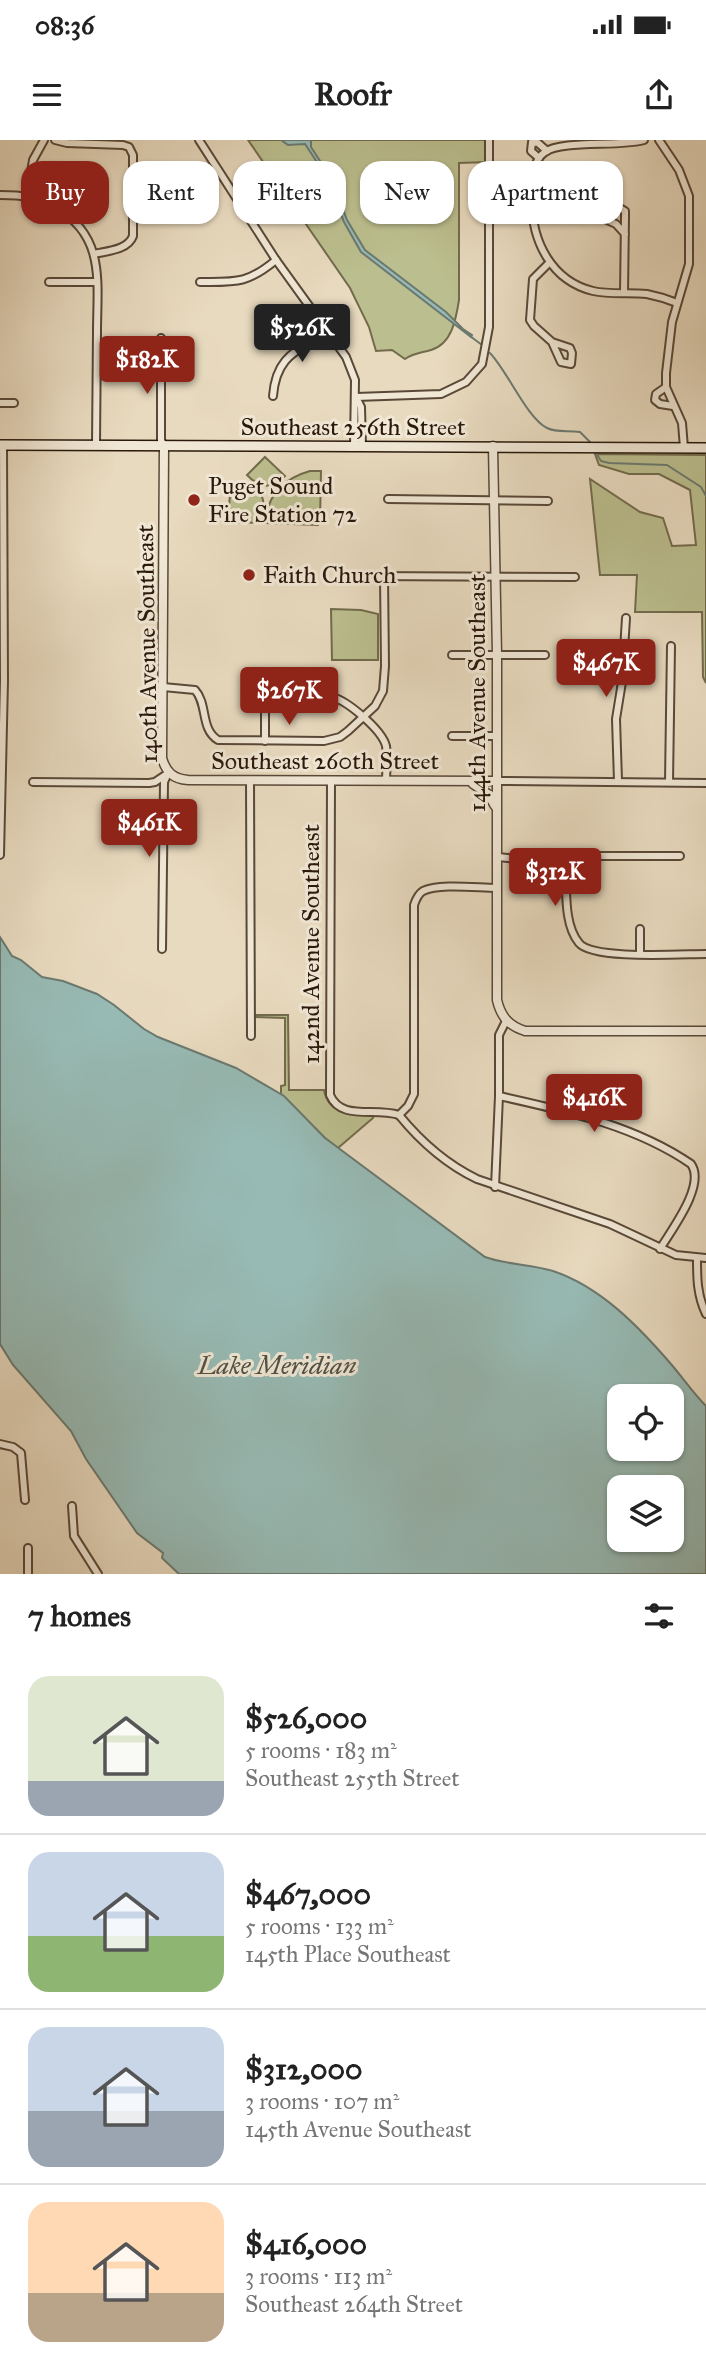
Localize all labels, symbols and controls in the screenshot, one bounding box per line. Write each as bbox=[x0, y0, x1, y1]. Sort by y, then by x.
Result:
text: 08:36 bbox=[35, 9, 94, 41]
text: Roofr bbox=[314, 75, 392, 114]
icon: menu bbox=[28, 76, 66, 114]
icon: share bbox=[640, 76, 678, 114]
chip: Buy bbox=[21, 161, 109, 224]
chip: Rent bbox=[123, 161, 219, 224]
chip: Filters bbox=[233, 161, 346, 224]
chip: New bbox=[360, 161, 454, 224]
chip: Apartment bbox=[468, 161, 623, 224]
pin: $526K bbox=[253, 304, 351, 364]
text: $526K bbox=[270, 313, 334, 341]
pin: $182K bbox=[98, 336, 196, 396]
text: $182K bbox=[116, 345, 178, 373]
street label: Southeast 256th Street bbox=[241, 412, 466, 442]
place label: Puget Sound Fire Station 72 bbox=[208, 471, 357, 529]
marker: Puget Sound Fire Station 72 bbox=[186, 492, 202, 508]
street label: 140th Avenue Southeast bbox=[130, 524, 164, 764]
place label: Faith Church bbox=[263, 560, 396, 590]
marker: Faith Church bbox=[241, 567, 257, 583]
street label: 144th Avenue Southeast bbox=[462, 573, 492, 812]
pin: $467K bbox=[557, 640, 655, 699]
text: $467K bbox=[572, 648, 640, 676]
pin: $267K bbox=[240, 668, 338, 727]
text: $267K bbox=[256, 676, 322, 704]
street label: Southeast 260th Street bbox=[211, 746, 439, 776]
pin: $461K bbox=[100, 800, 198, 859]
text: $461K bbox=[117, 808, 181, 836]
street label: 142nd Avenue Southeast bbox=[296, 823, 326, 1064]
pin: $312K bbox=[506, 848, 604, 908]
text: $312K bbox=[525, 857, 585, 885]
pin: $416K bbox=[545, 1074, 643, 1134]
text: $416K bbox=[562, 1083, 626, 1111]
water label: Lake Meridian bbox=[197, 1349, 357, 1381]
map controls bbox=[607, 1384, 684, 1552]
button: locate bbox=[607, 1384, 684, 1461]
button: layers bbox=[607, 1475, 684, 1552]
icon: filters bbox=[640, 1597, 678, 1635]
text: 7 homes bbox=[28, 1598, 131, 1634]
text: $526,000 bbox=[245, 1700, 367, 1736]
icon: home bbox=[84, 1704, 168, 1788]
text: 5 rooms · 183 m² bbox=[245, 1736, 397, 1764]
text: Southeast 255th Street bbox=[245, 1764, 459, 1792]
text: $467,000 bbox=[245, 1876, 371, 1912]
icon: home bbox=[84, 1880, 168, 1964]
text: 5 rooms · 133 m² bbox=[245, 1912, 394, 1940]
text: 145th Place Southeast bbox=[245, 1940, 451, 1968]
text: $312,000 bbox=[245, 2051, 362, 2087]
icon: home bbox=[84, 2055, 168, 2139]
text: 3 rooms · 107 m² bbox=[245, 2087, 399, 2115]
text: 145th Avenue Southeast bbox=[245, 2115, 471, 2143]
text: $416,000 bbox=[245, 2226, 367, 2262]
icon: home bbox=[84, 2230, 168, 2314]
text: 3 rooms · 113 m² bbox=[245, 2262, 392, 2290]
text: Southeast 264th Street bbox=[245, 2290, 463, 2318]

